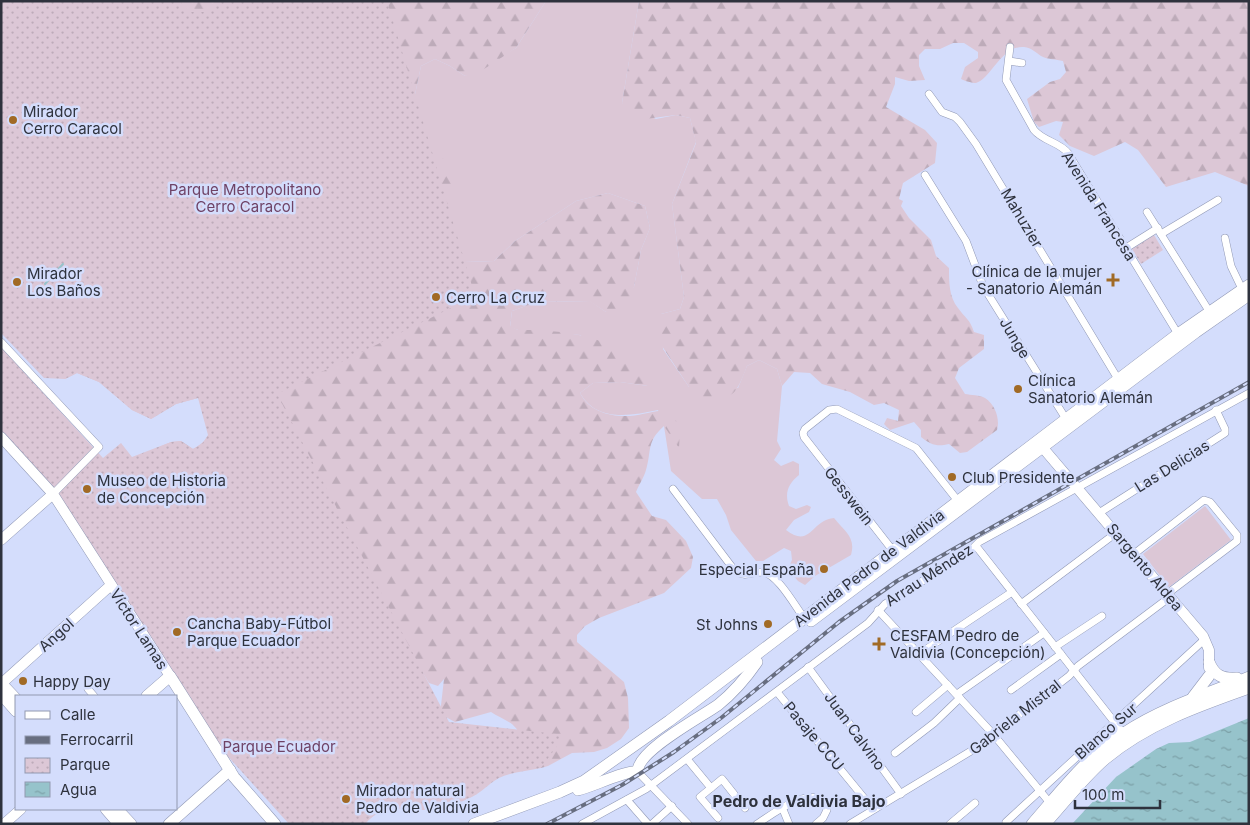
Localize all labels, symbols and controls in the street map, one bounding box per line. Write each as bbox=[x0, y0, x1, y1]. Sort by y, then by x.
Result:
place label: Mirador Cerro Caracol bbox=[23, 102, 122, 138]
marker: Mirador Cerro Caracol bbox=[7, 114, 19, 126]
street label: Avenida Francesa bbox=[1058, 148, 1140, 264]
park label: Parque Metropolitano Cerro Caracol bbox=[169, 180, 321, 216]
street label: Mahuzier bbox=[997, 185, 1047, 251]
place label: Clínica de la mujer - Sanatorio Alemán bbox=[966, 262, 1102, 298]
place label: Mirador Los Baños bbox=[27, 264, 101, 300]
marker: Clínica de la mujer - Sanatorio Alemán bbox=[1106, 273, 1120, 287]
marker: Mirador Los Baños bbox=[11, 276, 23, 288]
place label: Cerro La Cruz bbox=[446, 288, 545, 307]
marker: Cerro La Cruz bbox=[430, 291, 442, 303]
street label: Junge bbox=[995, 314, 1035, 362]
place label: Clínica Sanatorio Alemán bbox=[1028, 371, 1153, 407]
marker: Clínica Sanatorio Alemán bbox=[1012, 383, 1024, 395]
street label: Las Delicias bbox=[1131, 436, 1213, 496]
street label: Gesswein bbox=[820, 463, 878, 529]
place label: Club Presidente bbox=[962, 468, 1074, 487]
place label: Museo de Historia de Concepción bbox=[97, 471, 226, 507]
marker: Club Presidente bbox=[946, 471, 958, 483]
marker: Museo de Historia de Concepción bbox=[81, 483, 93, 495]
street label: Avenida Pedro de Valdivia bbox=[790, 505, 948, 631]
street label: Sargento Aldea bbox=[1103, 519, 1187, 615]
street label: Arrau Méndez bbox=[882, 540, 976, 610]
place label: Especial España bbox=[699, 560, 814, 579]
marker: Especial España bbox=[818, 563, 830, 575]
street label: Víctor Lamas bbox=[106, 585, 172, 673]
street label: Angol bbox=[34, 614, 78, 656]
place label: Cancha Baby-Fútbol Parque Ecuador bbox=[187, 614, 331, 650]
place label: St Johns bbox=[696, 615, 758, 634]
marker: St Johns bbox=[762, 618, 774, 630]
marker: Cancha Baby-Fútbol Parque Ecuador bbox=[171, 626, 183, 638]
place label: CESFAM Pedro de Valdivia (Concepción) bbox=[890, 626, 1045, 662]
marker: CESFAM Pedro de Valdivia (Concepción) bbox=[872, 637, 886, 651]
place label: Happy Day bbox=[33, 672, 111, 691]
marker: Happy Day bbox=[17, 675, 29, 687]
street label: Gabriela Mistral bbox=[965, 675, 1065, 759]
street label: Juan Calvino bbox=[820, 688, 890, 774]
legend bbox=[15, 695, 178, 810]
street label: Pasaje CCU bbox=[780, 698, 848, 774]
street label: Blanco Sur bbox=[1071, 698, 1141, 763]
text: Calle bbox=[60, 705, 95, 724]
text: Ferrocarril bbox=[60, 730, 133, 749]
park label: Parque Ecuador bbox=[222, 737, 336, 756]
text: Parque bbox=[60, 755, 110, 774]
scale bar bbox=[1075, 778, 1160, 810]
text: Agua bbox=[60, 780, 97, 799]
place label: Mirador natural Pedro de Valdivia bbox=[356, 781, 479, 817]
text: 100 m bbox=[1082, 785, 1124, 804]
district label: Pedro de Valdivia Bajo bbox=[712, 791, 886, 811]
marker: Mirador natural Pedro de Valdivia bbox=[340, 793, 352, 805]

